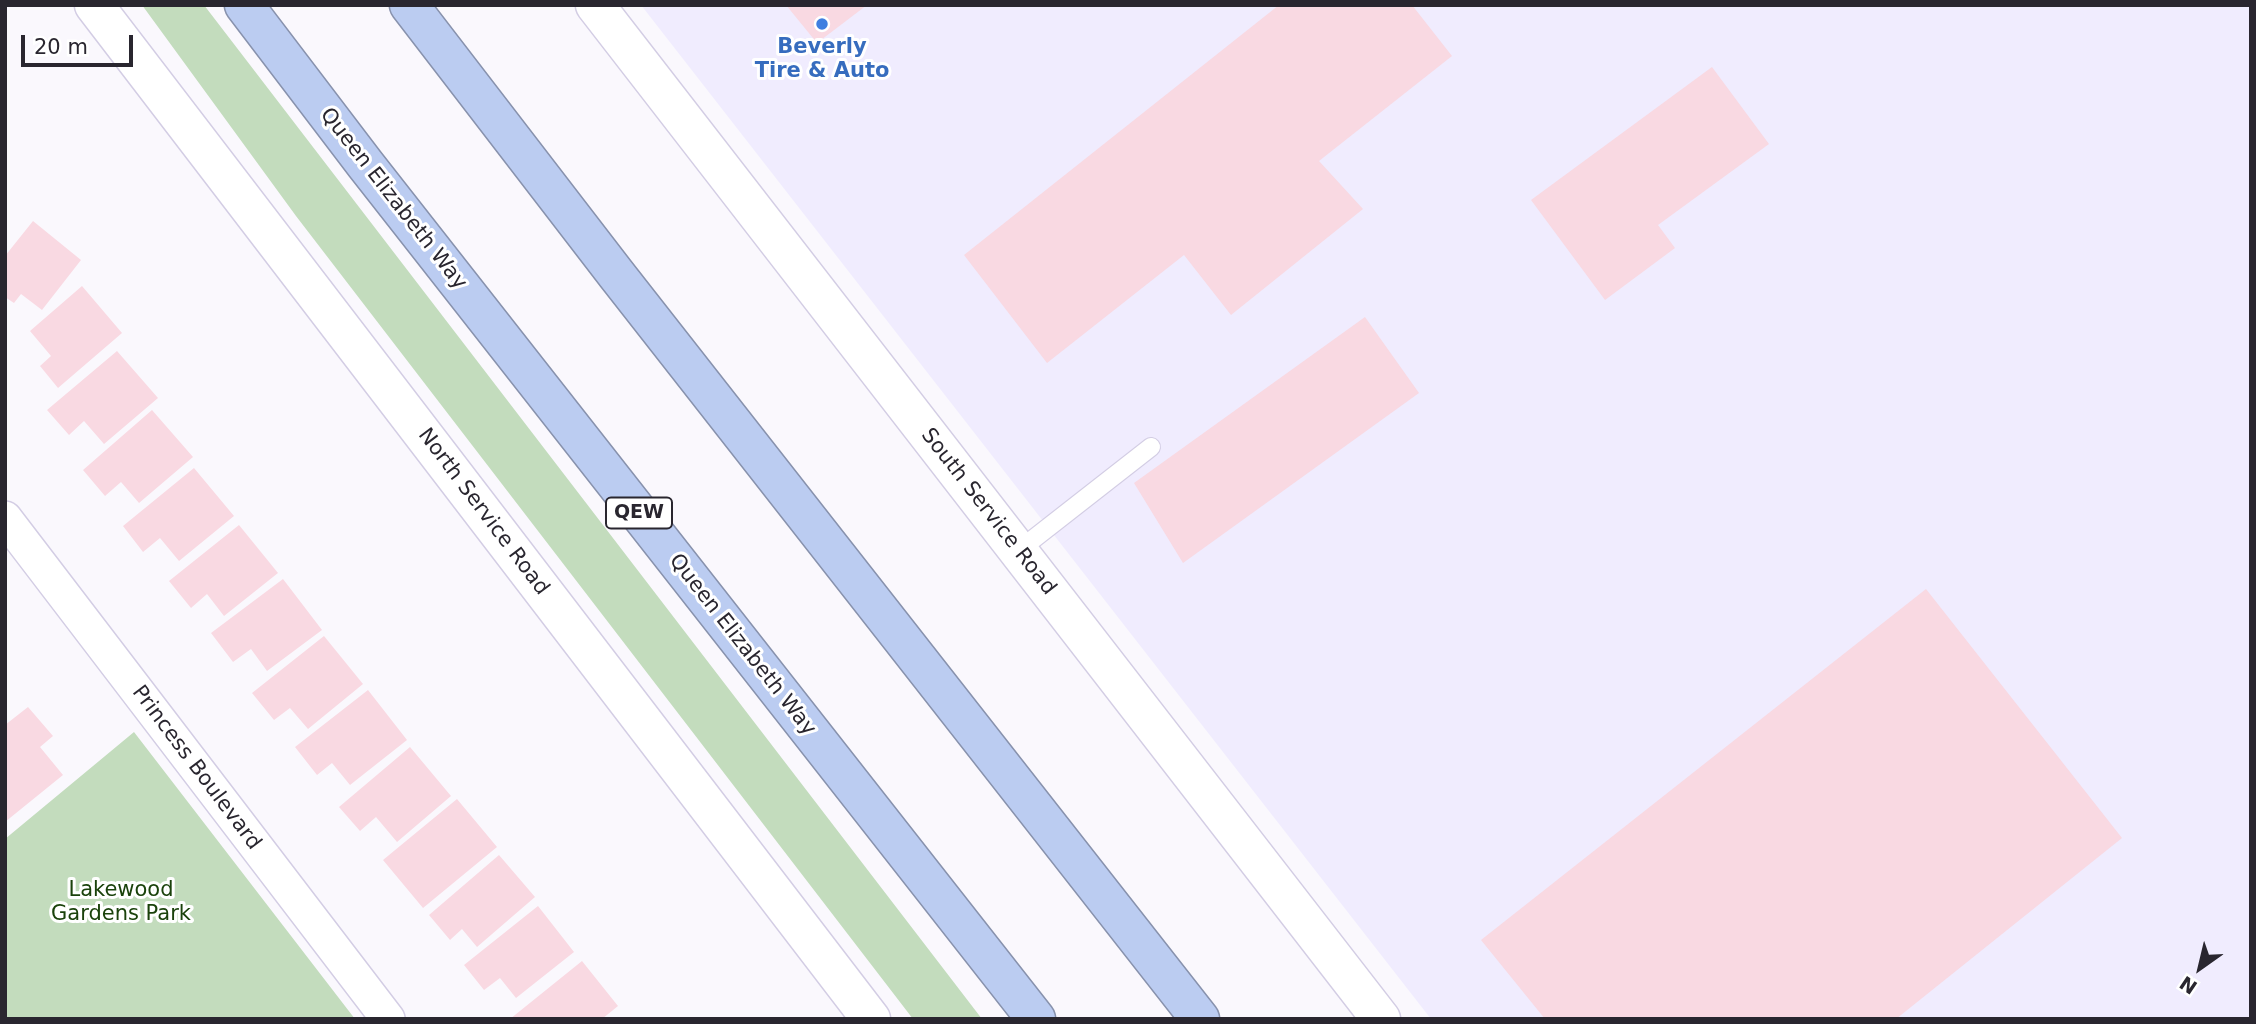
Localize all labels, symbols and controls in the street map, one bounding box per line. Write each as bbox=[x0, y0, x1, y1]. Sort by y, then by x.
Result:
marker: Beverly Tire & Auto bbox=[814, 16, 830, 32]
scale bar bbox=[24, 21, 136, 65]
text: 20 m bbox=[34, 35, 88, 59]
place label: Beverly Tire & Auto bbox=[755, 35, 889, 85]
street label: Queen Elizabeth Way bbox=[314, 103, 472, 295]
street label: North Service Road bbox=[412, 424, 554, 600]
street label: South Service Road bbox=[915, 424, 1061, 600]
road number: QEW bbox=[606, 498, 672, 528]
street label: Queen Elizabeth Way bbox=[663, 549, 821, 741]
street label: Princess Boulevard bbox=[126, 681, 266, 855]
park label: Lakewood Gardens Park bbox=[51, 878, 191, 928]
north arrow bbox=[2165, 933, 2235, 1003]
text: N bbox=[2176, 972, 2201, 999]

